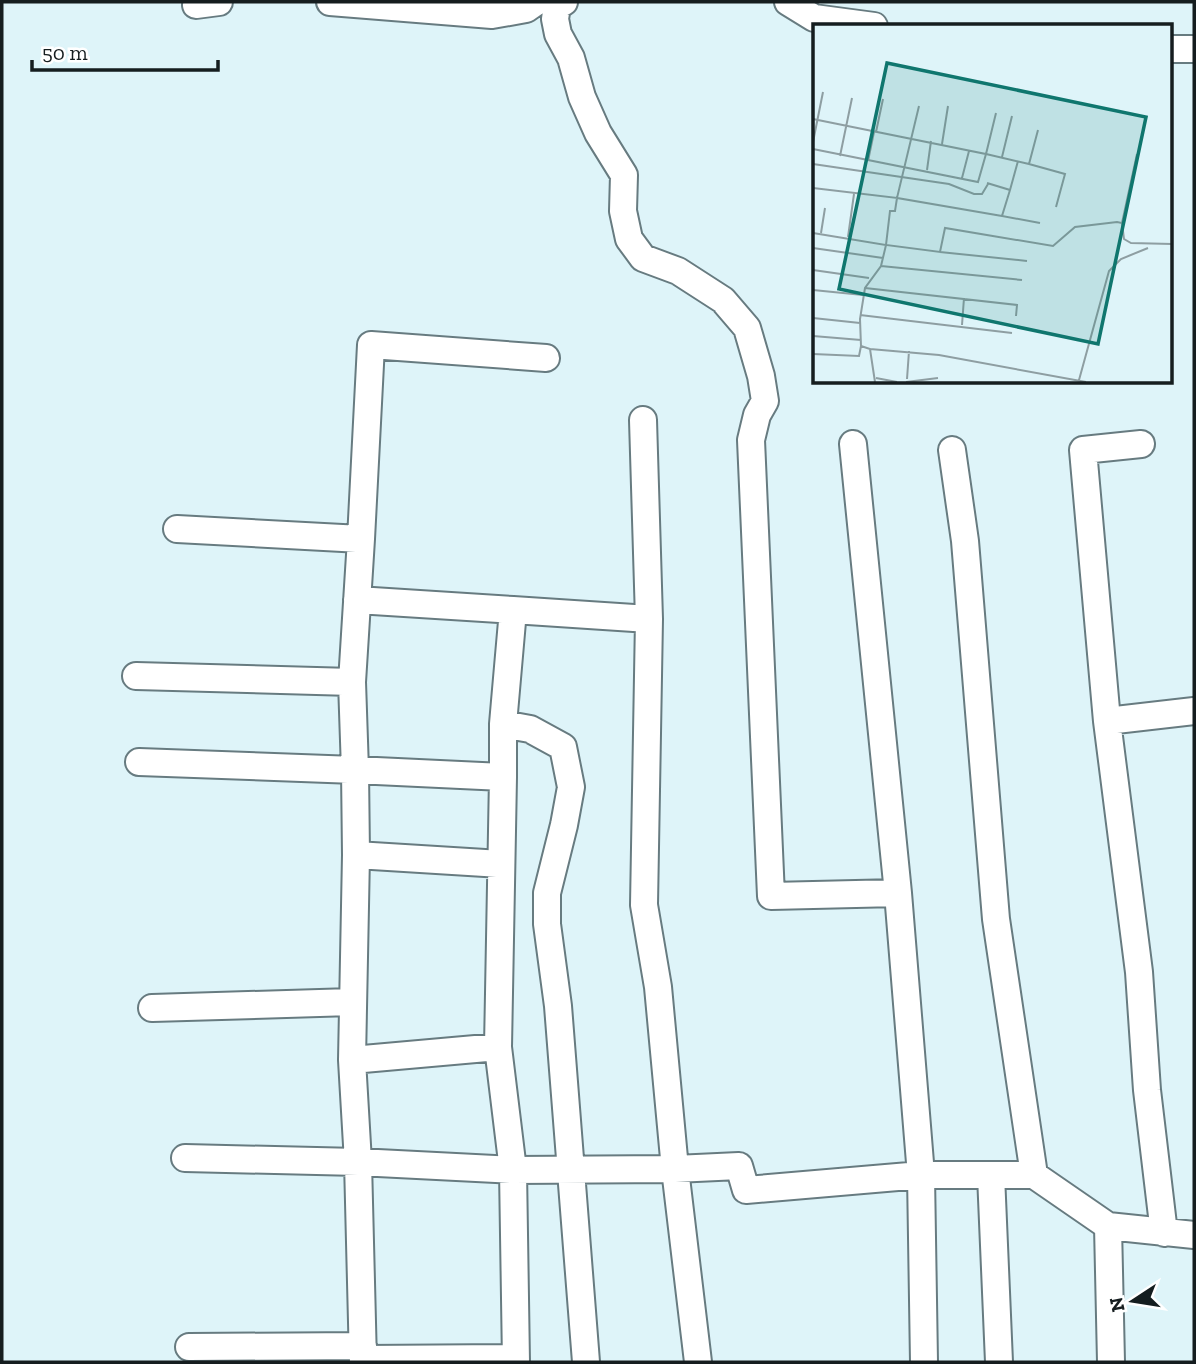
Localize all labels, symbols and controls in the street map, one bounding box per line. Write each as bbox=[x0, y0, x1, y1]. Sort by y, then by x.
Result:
inset map bbox=[813, 24, 1172, 383]
scale bar bbox=[32, 28, 217, 72]
text: 50 m bbox=[42, 40, 88, 65]
north arrow bbox=[1098, 1266, 1168, 1336]
text: N bbox=[1104, 1295, 1130, 1314]

